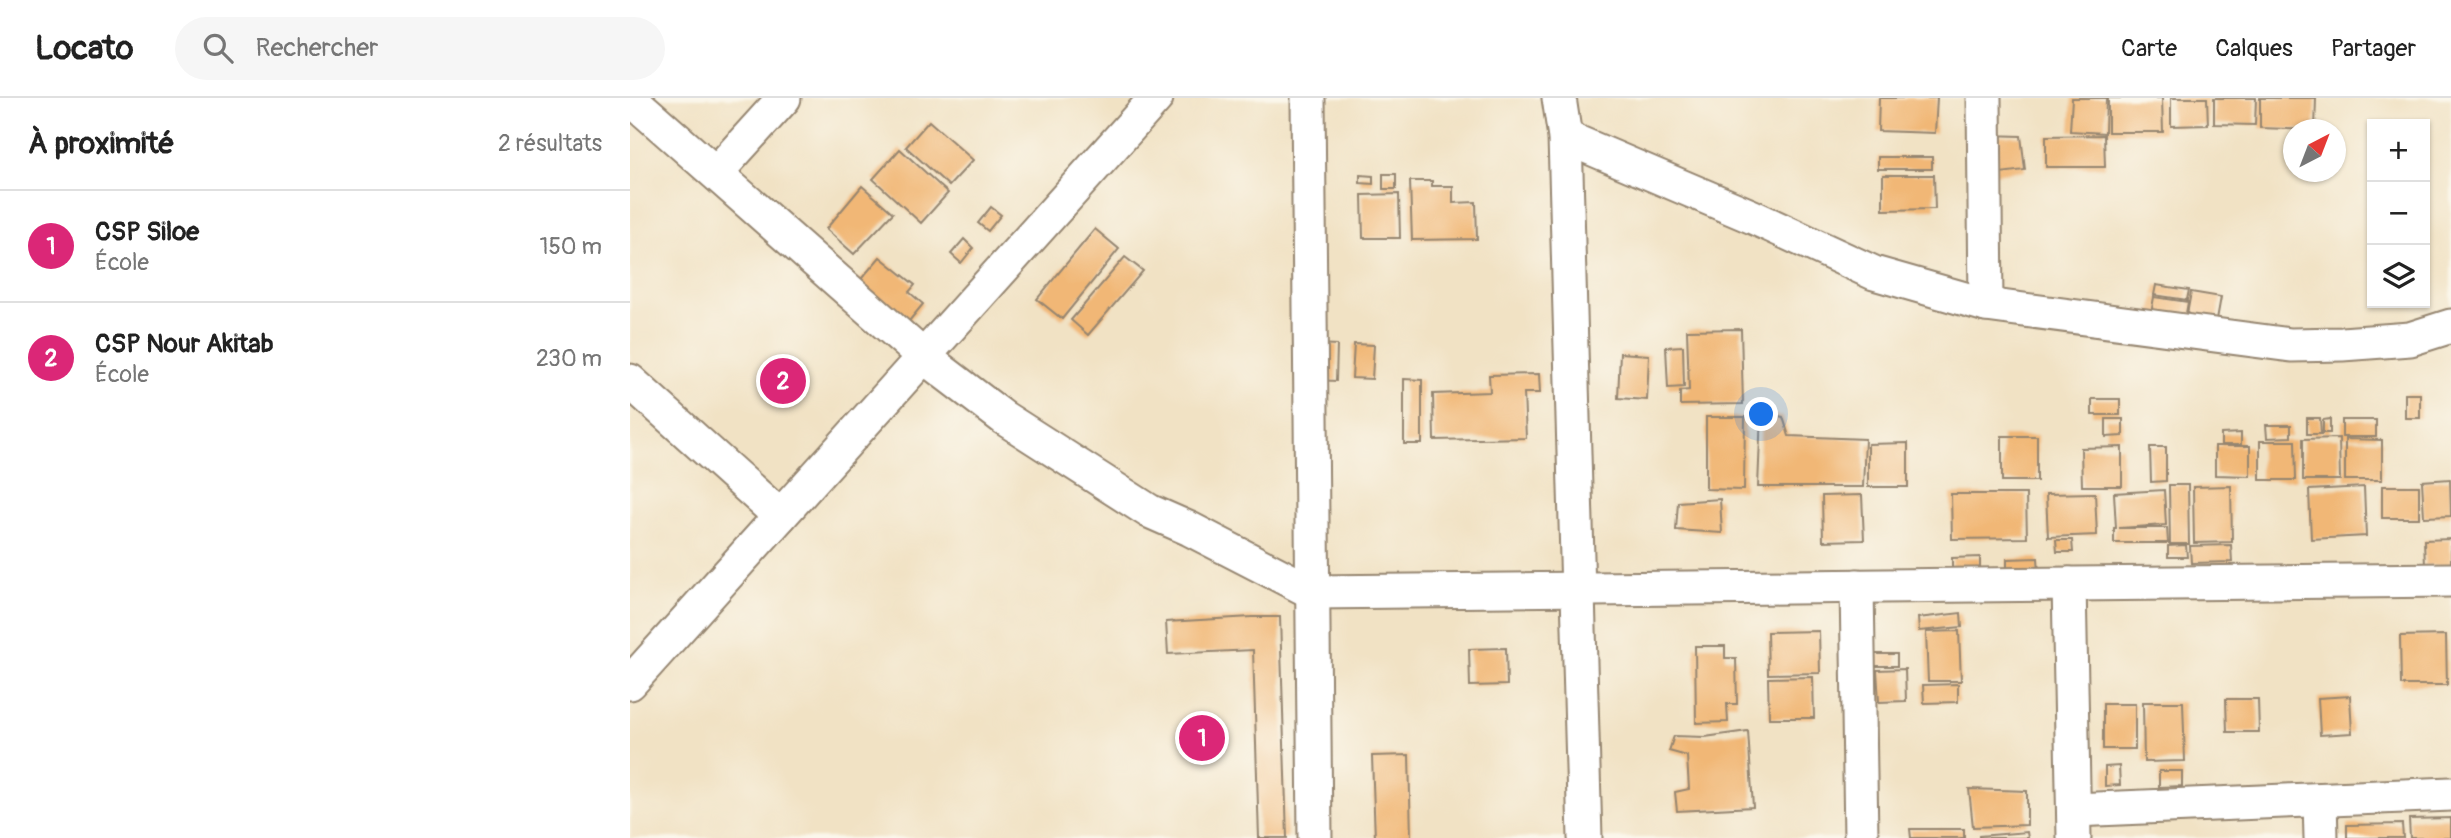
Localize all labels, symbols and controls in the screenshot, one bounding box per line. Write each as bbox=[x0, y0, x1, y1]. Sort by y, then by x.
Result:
search box bbox=[175, 17, 665, 80]
text: Locato bbox=[35, 28, 133, 69]
icon: search bbox=[199, 29, 237, 67]
text: Rechercher bbox=[255, 32, 378, 64]
text: Carte bbox=[2121, 34, 2177, 63]
text: Calques bbox=[2215, 34, 2293, 63]
text: Partager bbox=[2331, 34, 2416, 63]
north arrow bbox=[2283, 119, 2346, 182]
map controls bbox=[2367, 119, 2430, 308]
button: + bbox=[2367, 119, 2430, 182]
text: À proximité bbox=[28, 125, 174, 162]
text: 2 résultats bbox=[498, 129, 602, 158]
button: − bbox=[2367, 182, 2430, 245]
text: CSP Siloe bbox=[95, 216, 199, 248]
text: 1 bbox=[47, 232, 56, 261]
text: 150 m bbox=[539, 232, 602, 261]
button: layers bbox=[2367, 245, 2430, 308]
text: École bbox=[95, 248, 149, 277]
text: CSP Nour Akitab bbox=[95, 328, 273, 360]
text: 2 bbox=[45, 344, 57, 373]
text: 230 m bbox=[536, 344, 602, 373]
pin: 2 bbox=[760, 355, 806, 407]
text: École bbox=[95, 360, 149, 389]
your location bbox=[1744, 397, 1778, 431]
pin: 1 bbox=[1179, 712, 1225, 764]

